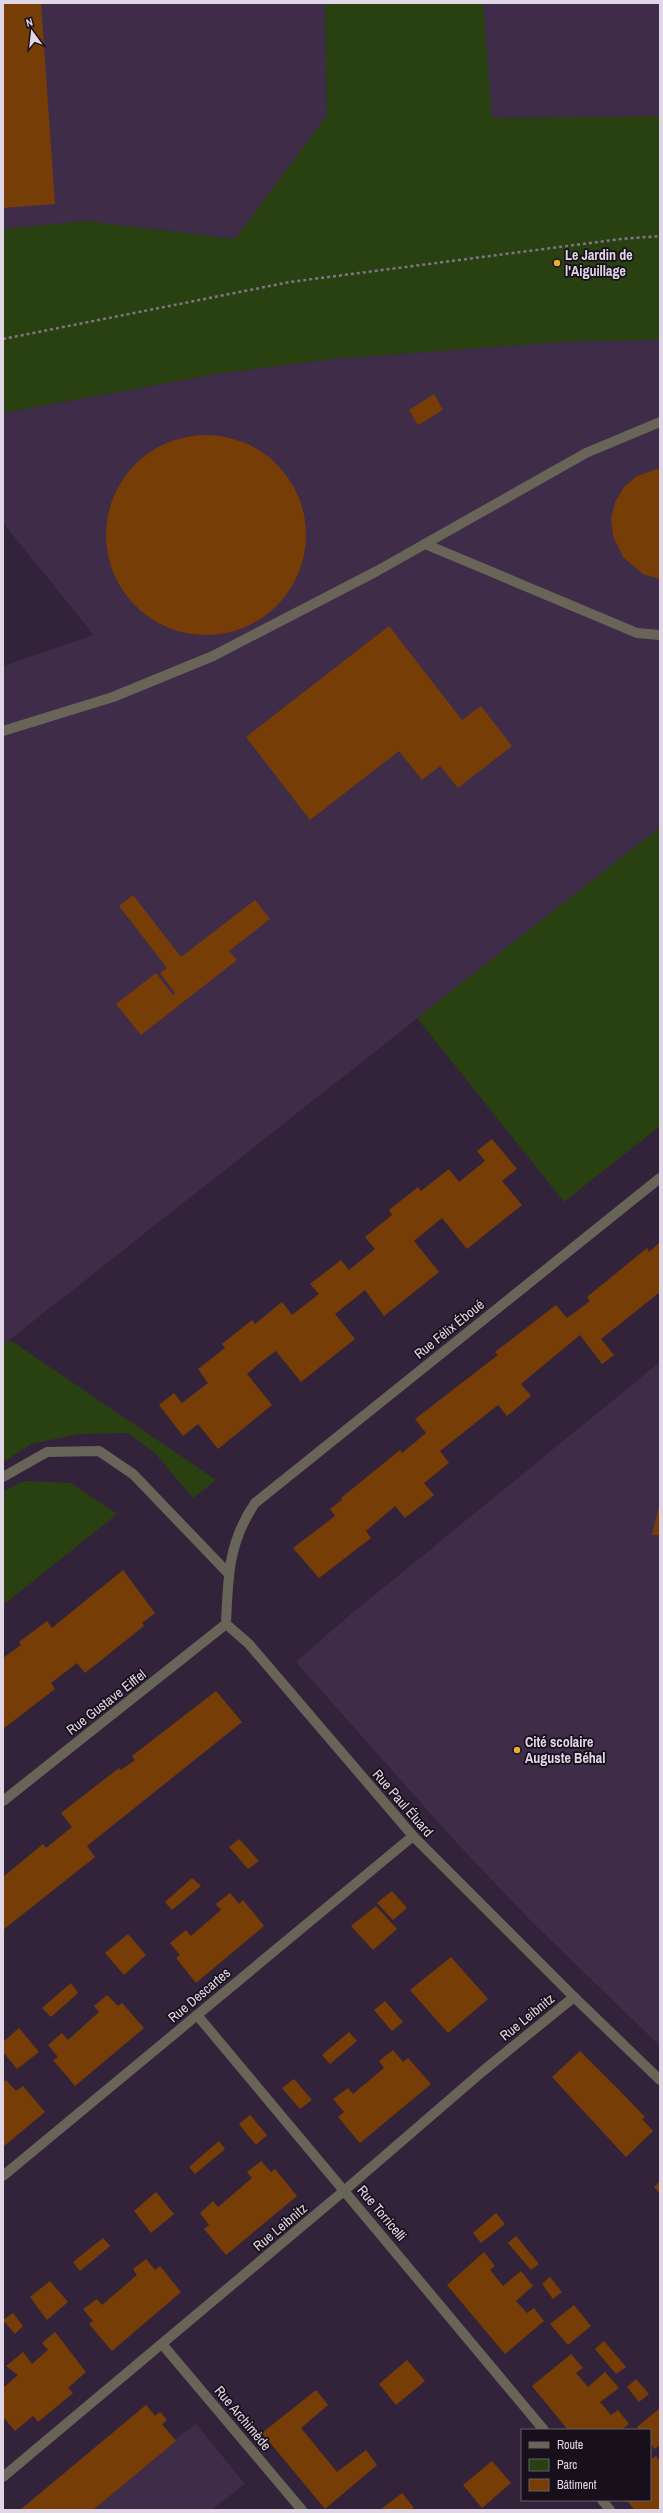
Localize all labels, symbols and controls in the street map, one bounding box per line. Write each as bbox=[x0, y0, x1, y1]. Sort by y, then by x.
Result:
north arrow bbox=[12, 12, 52, 52]
text: N bbox=[24, 15, 34, 30]
place label: Le Jardin de l'Aiguillage bbox=[565, 246, 633, 280]
marker: Le Jardin de l'Aiguillage bbox=[552, 258, 562, 268]
street label: Rue Félix Éboué bbox=[410, 1295, 488, 1363]
street label: Rue Gustave Eiffel bbox=[63, 1665, 149, 1739]
place label: Cité scolaire Auguste Béhal bbox=[525, 1733, 605, 1767]
marker: Cité scolaire Auguste Béhal bbox=[512, 1745, 522, 1755]
street label: Rue Paul Éluard bbox=[369, 1766, 437, 1840]
street label: Rue Descartes bbox=[164, 1964, 234, 2026]
street label: Rue Leibnitz bbox=[496, 1989, 558, 2044]
street label: Rue Torricelli bbox=[353, 2181, 411, 2245]
street label: Rue Leibnitz bbox=[249, 2199, 311, 2255]
street label: Rue Archimède bbox=[211, 2382, 275, 2454]
legend bbox=[521, 2429, 651, 2501]
text: Route bbox=[557, 2437, 583, 2453]
text: Parc bbox=[557, 2457, 577, 2473]
text: Bâtiment bbox=[557, 2477, 597, 2493]

